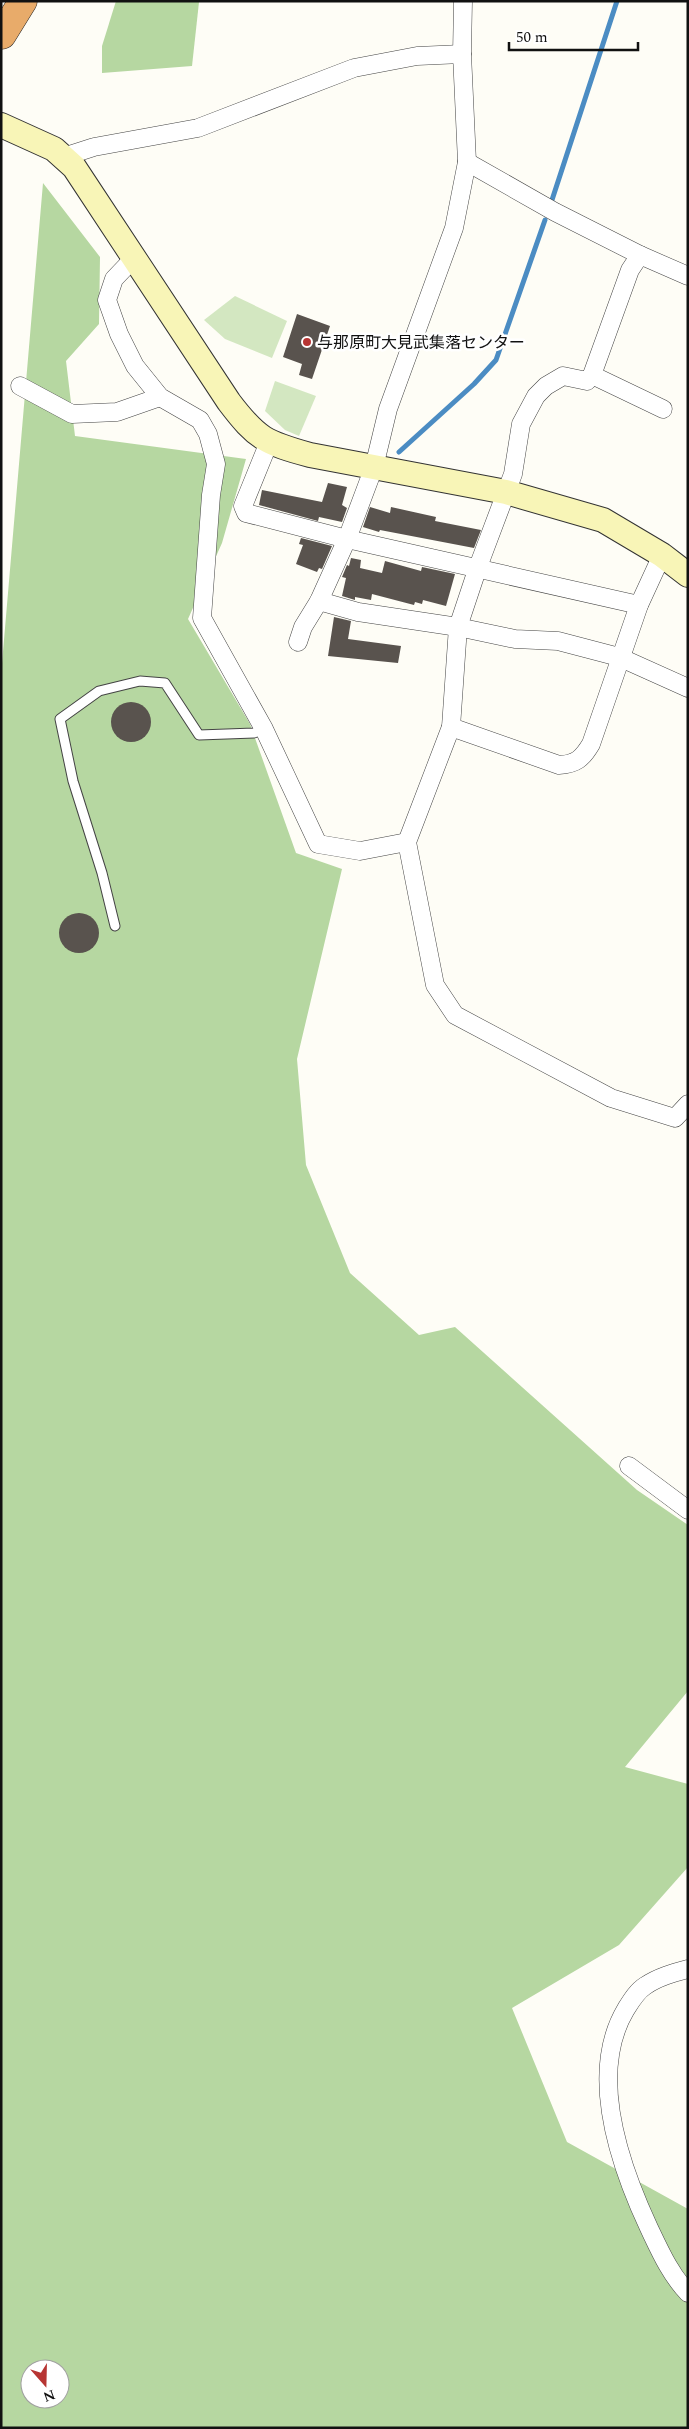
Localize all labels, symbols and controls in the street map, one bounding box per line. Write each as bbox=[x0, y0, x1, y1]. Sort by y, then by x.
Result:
scale bar bbox=[509, 20, 638, 52]
text: 50 m bbox=[516, 26, 548, 49]
place label: 与那原町大見武集落センター bbox=[317, 331, 525, 355]
marker: 与那原町大見武集落センター bbox=[301, 336, 313, 348]
north arrow bbox=[20, 2359, 70, 2409]
text: N bbox=[40, 2384, 58, 2408]

